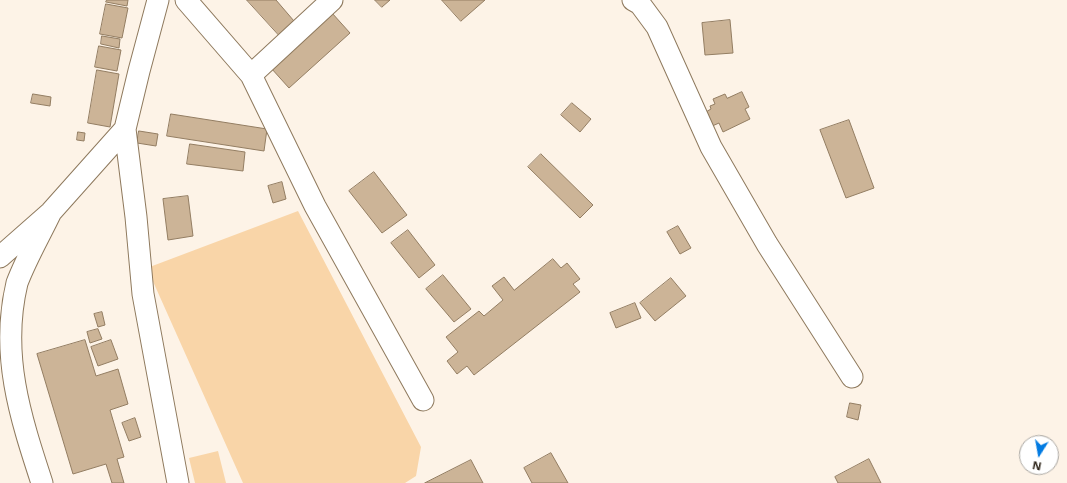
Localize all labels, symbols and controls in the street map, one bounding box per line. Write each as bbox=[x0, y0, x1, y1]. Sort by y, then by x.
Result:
north arrow bbox=[1019, 435, 1059, 475]
text: N bbox=[1031, 458, 1043, 475]

